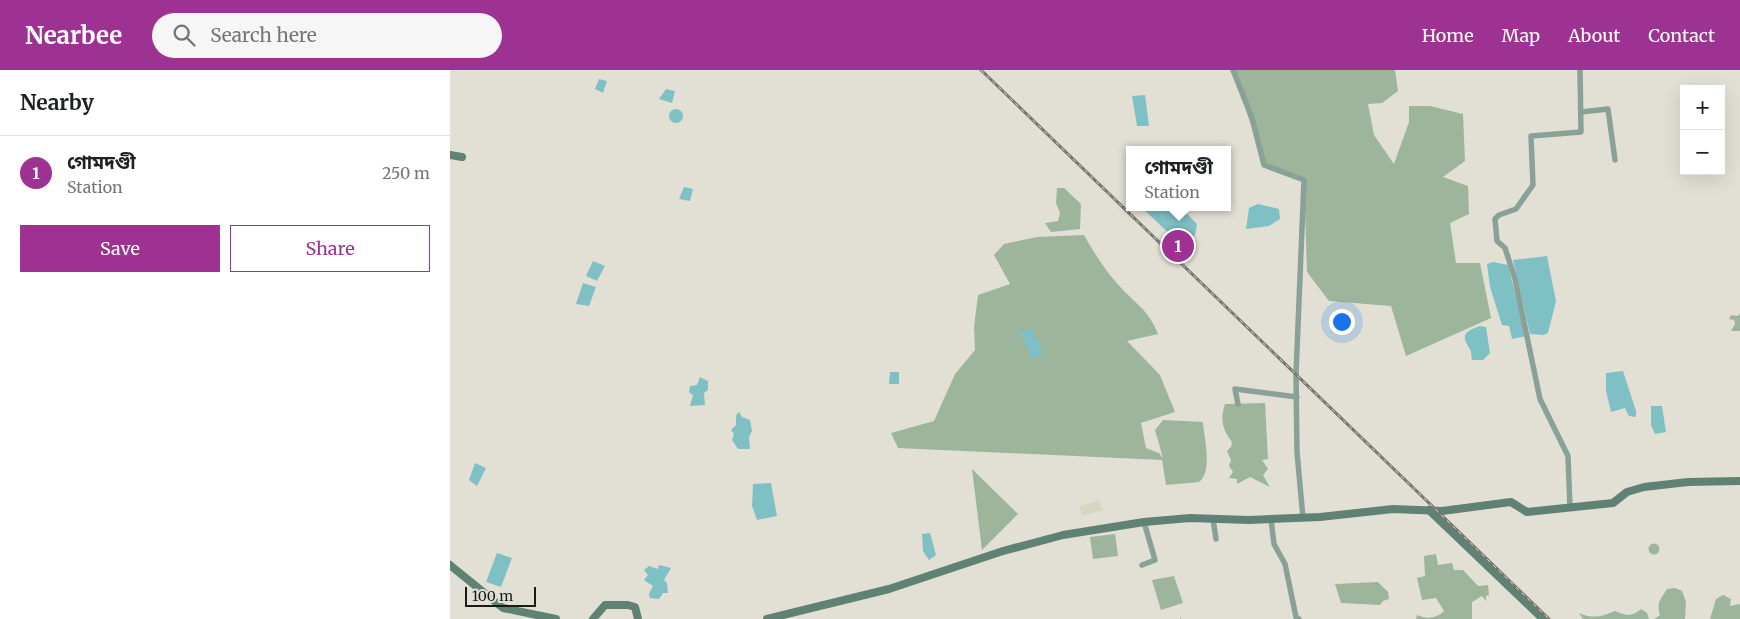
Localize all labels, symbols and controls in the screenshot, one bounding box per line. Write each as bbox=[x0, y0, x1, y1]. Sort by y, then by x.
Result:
search box bbox=[152, 13, 502, 58]
text: Nearbee bbox=[25, 20, 122, 51]
icon: search bbox=[170, 21, 198, 49]
text: Search here bbox=[210, 23, 317, 47]
text: Home bbox=[1422, 24, 1474, 47]
text: Map bbox=[1502, 24, 1540, 47]
text: About bbox=[1568, 24, 1620, 47]
text: Contact bbox=[1648, 24, 1715, 47]
map controls bbox=[1680, 85, 1725, 175]
button: + bbox=[1680, 85, 1725, 130]
text: Nearby bbox=[20, 89, 94, 116]
button: − bbox=[1680, 130, 1725, 175]
popup bbox=[1126, 146, 1231, 211]
text: গোমদণ্ডী bbox=[67, 150, 136, 174]
text: গোমদণ্ডী bbox=[1144, 155, 1213, 179]
text: 1 bbox=[32, 163, 40, 183]
text: 250 m bbox=[382, 163, 430, 183]
text: Station bbox=[67, 177, 123, 197]
text: Station bbox=[1144, 182, 1200, 202]
button: Save bbox=[20, 225, 220, 272]
button: Share bbox=[230, 225, 430, 272]
pin: 1 bbox=[1162, 227, 1194, 265]
your location bbox=[1329, 309, 1355, 335]
scale bar bbox=[465, 584, 536, 607]
text: 100 m bbox=[472, 587, 513, 605]

